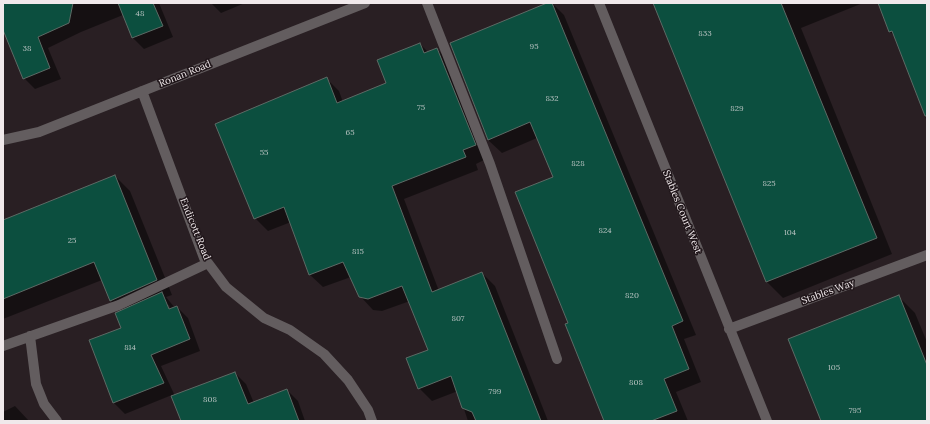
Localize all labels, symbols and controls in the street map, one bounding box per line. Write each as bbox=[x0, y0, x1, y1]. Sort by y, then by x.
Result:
house number: 48 bbox=[136, 9, 144, 19]
house number: 833 bbox=[698, 29, 712, 39]
house number: 95 bbox=[530, 42, 538, 52]
house number: 38 bbox=[23, 44, 31, 54]
street label: Ronan Road bbox=[157, 58, 213, 90]
house number: 832 bbox=[545, 94, 559, 104]
house number: 75 bbox=[417, 103, 425, 113]
house number: 829 bbox=[730, 104, 744, 114]
house number: 65 bbox=[346, 128, 354, 138]
house number: 55 bbox=[260, 148, 268, 158]
house number: 828 bbox=[571, 159, 585, 169]
street label: Stables Court West bbox=[660, 168, 704, 256]
house number: 825 bbox=[762, 179, 776, 189]
street label: Endicott Road bbox=[177, 196, 213, 262]
house number: 824 bbox=[599, 226, 611, 236]
house number: 104 bbox=[784, 228, 796, 238]
house number: 25 bbox=[68, 236, 76, 246]
house number: 815 bbox=[352, 247, 364, 257]
street label: Stables Way bbox=[800, 277, 856, 307]
house number: 820 bbox=[625, 291, 639, 301]
house number: 807 bbox=[452, 314, 464, 324]
house number: 814 bbox=[124, 343, 136, 353]
house number: 105 bbox=[828, 363, 840, 373]
house number: 808 bbox=[629, 378, 643, 388]
house number: 799 bbox=[489, 387, 501, 397]
house number: 808 bbox=[203, 395, 217, 405]
house number: 795 bbox=[849, 406, 861, 416]

